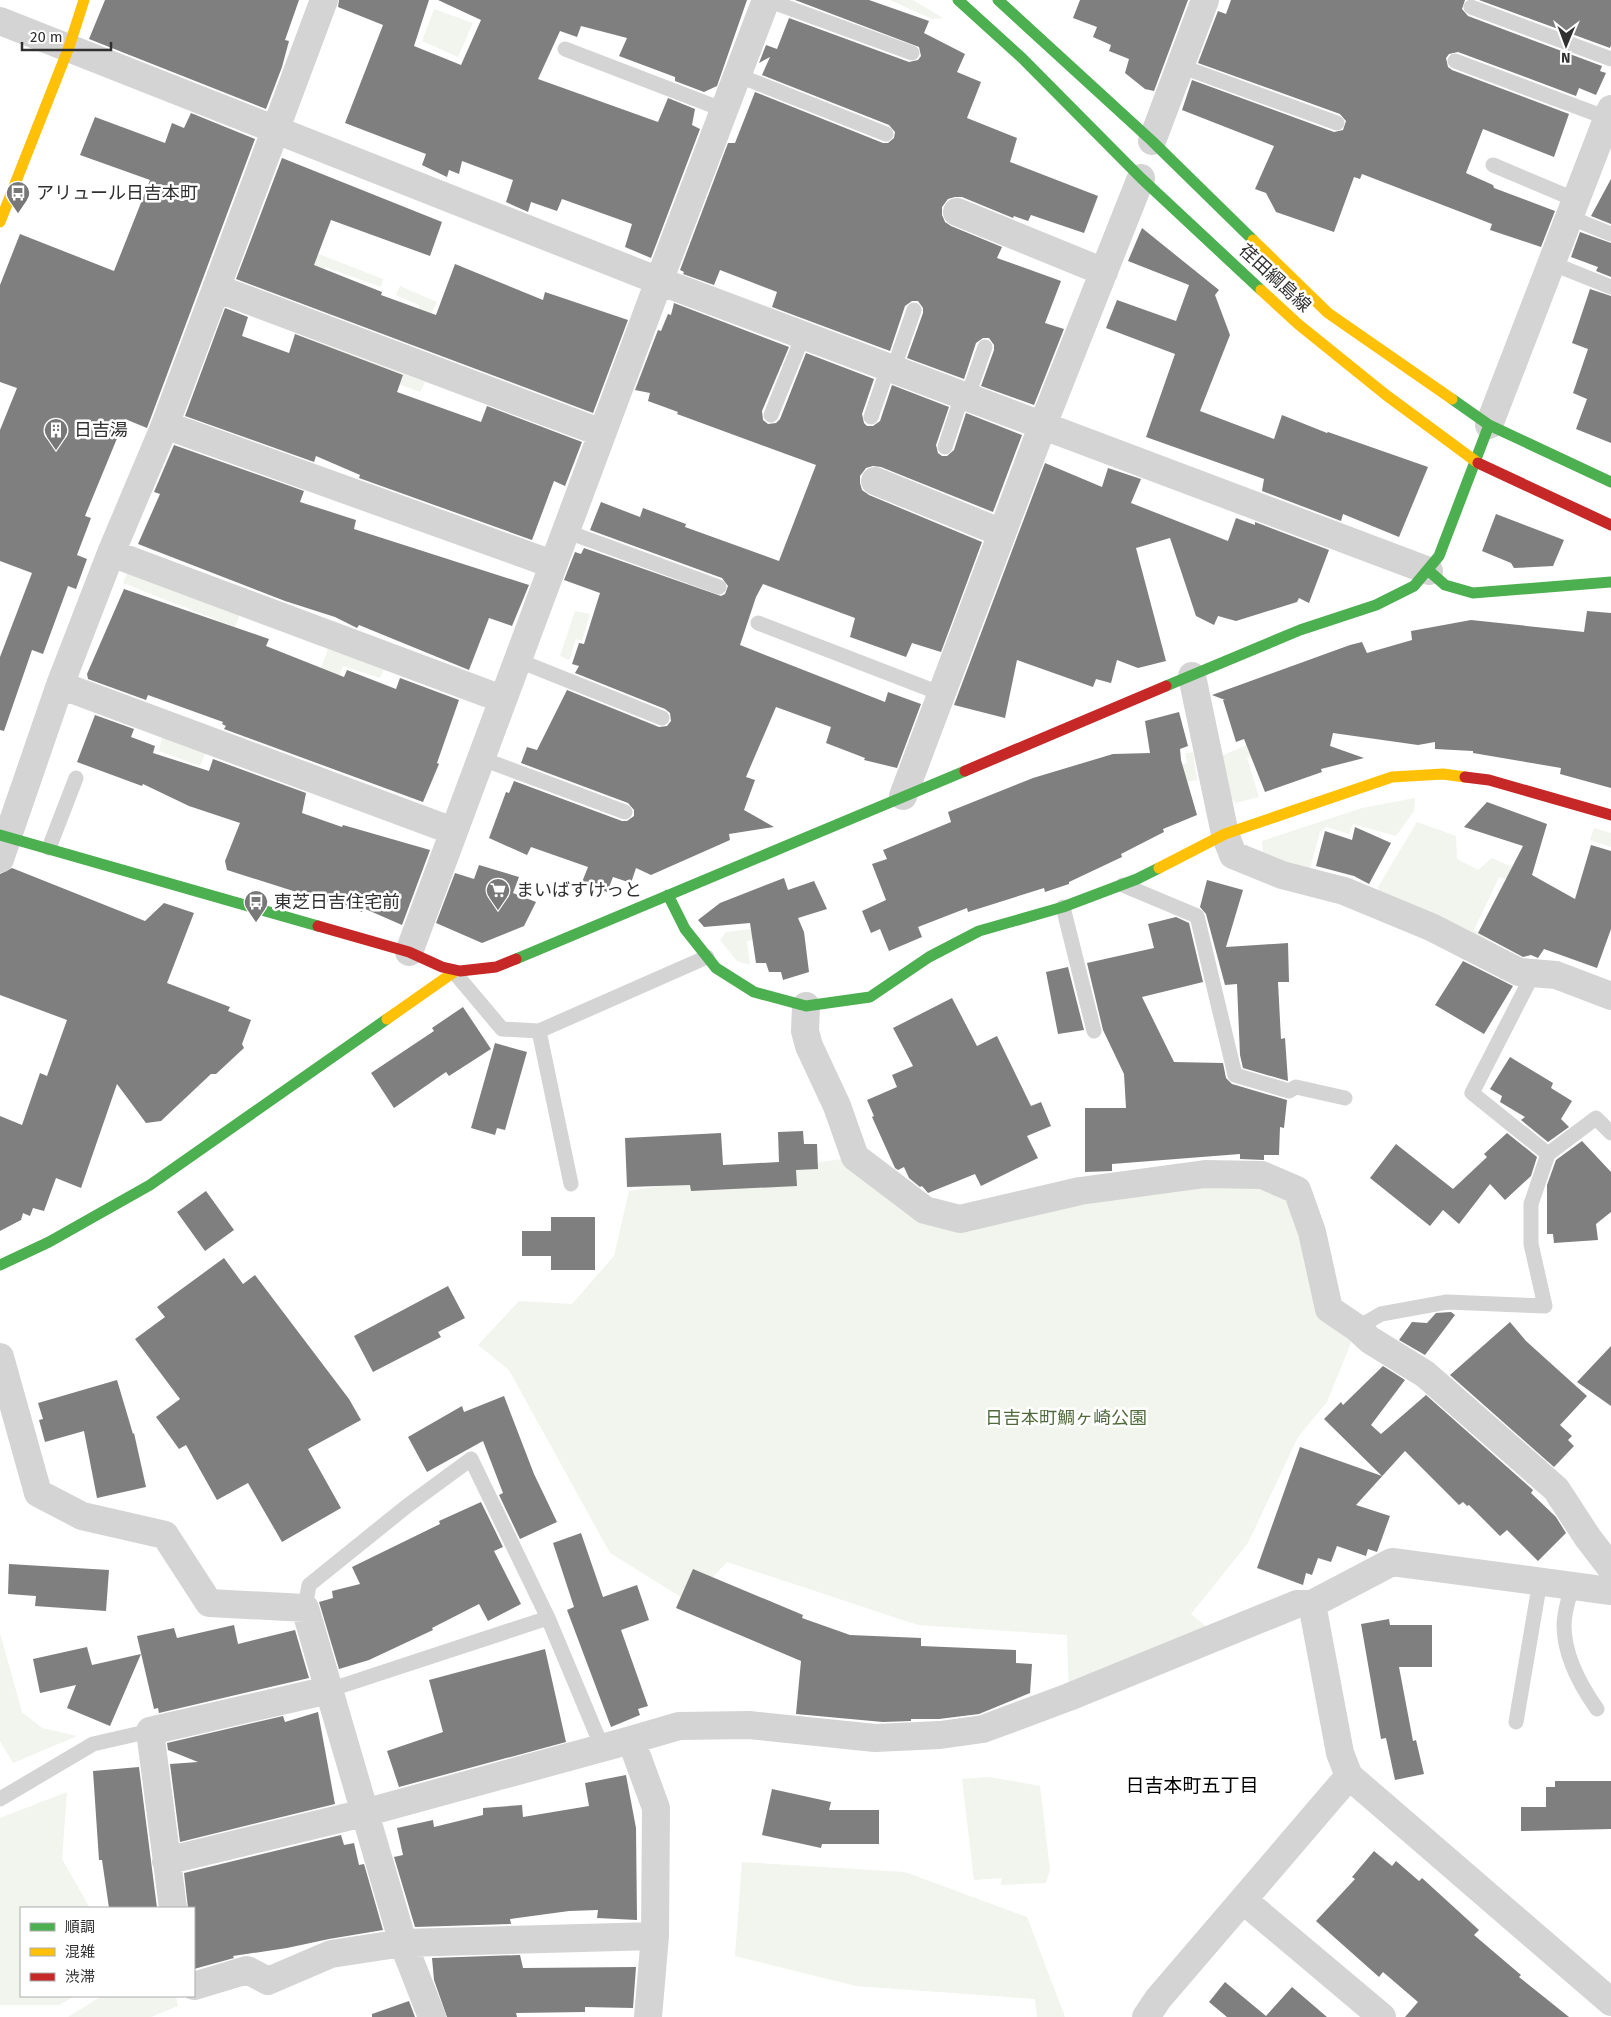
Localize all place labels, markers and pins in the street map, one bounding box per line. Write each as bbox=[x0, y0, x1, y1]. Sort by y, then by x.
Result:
bus stop icon: アリュール日吉本町 bbox=[5, 180, 31, 214]
place label: アリュール日吉本町 bbox=[36, 182, 198, 204]
building icon: 日吉湯 bbox=[43, 417, 69, 451]
place label: 日吉湯 bbox=[74, 419, 128, 441]
supermarket icon: まいばすけっと bbox=[485, 877, 511, 911]
place label: まいばすけっと bbox=[516, 879, 642, 901]
bus stop icon: 東芝日吉住宅前 bbox=[243, 889, 269, 923]
place label: 東芝日吉住宅前 bbox=[274, 891, 400, 913]

